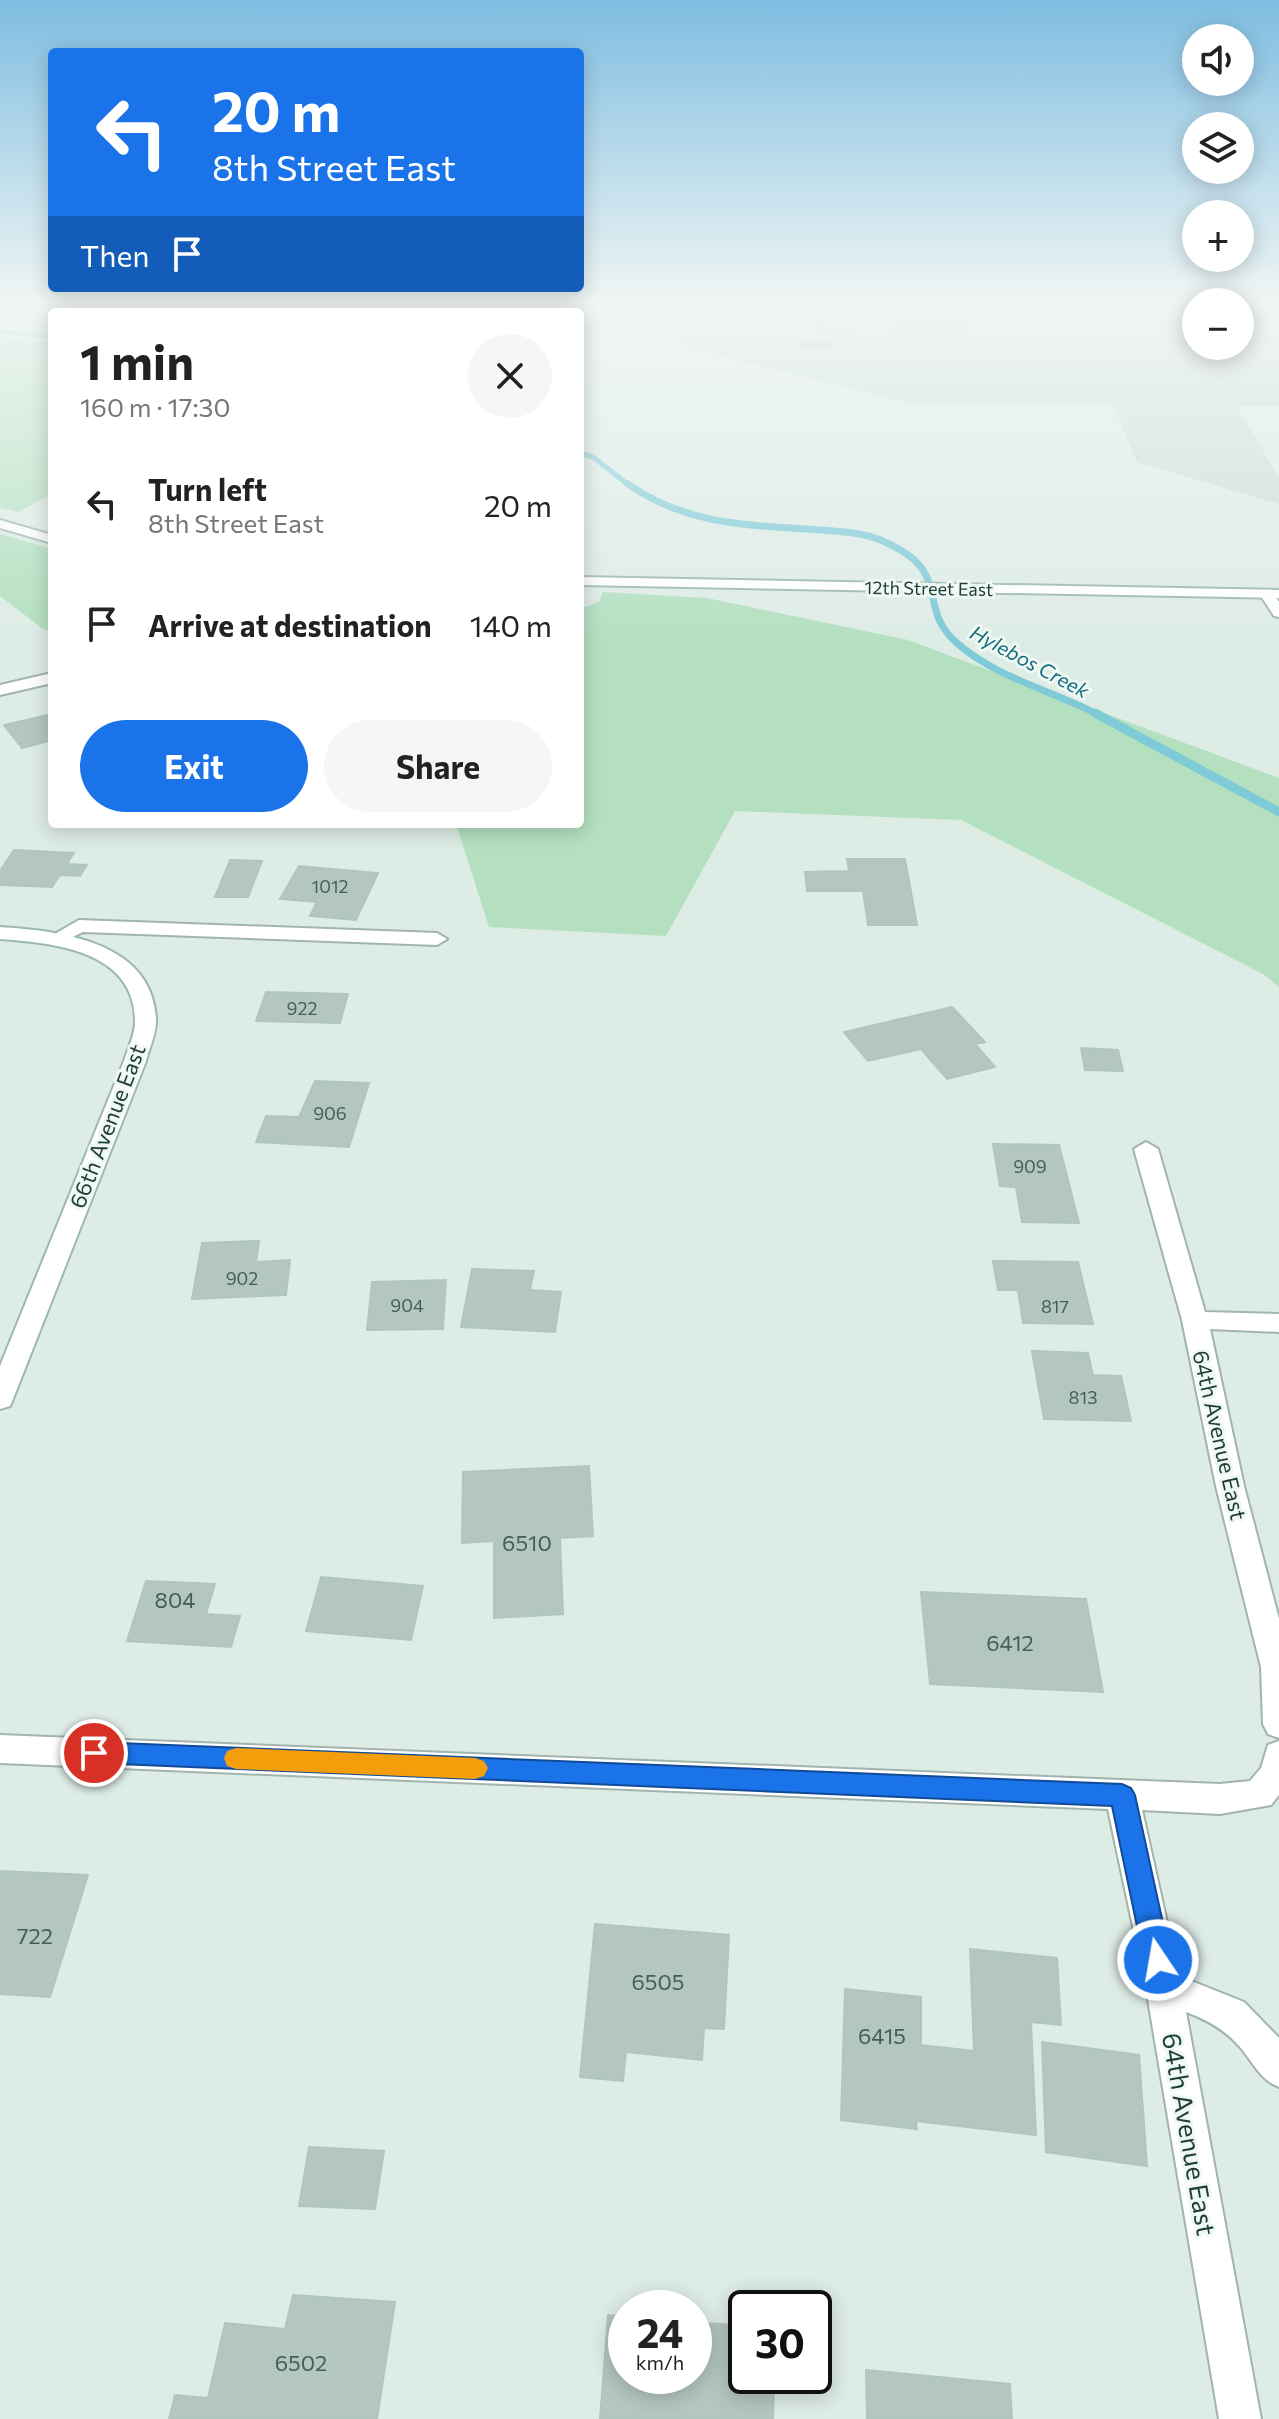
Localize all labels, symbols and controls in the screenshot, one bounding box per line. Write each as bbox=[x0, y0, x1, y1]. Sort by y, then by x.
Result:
map controls bbox=[1182, 24, 1254, 360]
button: sound bbox=[1182, 24, 1254, 96]
text: 20 m bbox=[212, 75, 340, 144]
icon: left bbox=[80, 80, 184, 184]
button: layers bbox=[1182, 112, 1254, 184]
text: 8th Street East bbox=[212, 144, 456, 188]
button: + bbox=[1182, 200, 1254, 272]
icon: arrive bbox=[165, 232, 209, 276]
text: Then bbox=[80, 236, 149, 273]
button: − bbox=[1182, 288, 1254, 360]
text: 1 min bbox=[80, 331, 194, 390]
button: close bbox=[468, 334, 552, 418]
text: 160 m · 17:30 bbox=[80, 391, 230, 422]
text: Turn left bbox=[148, 470, 267, 507]
icon: left bbox=[80, 482, 124, 526]
text: 20 m bbox=[484, 486, 552, 523]
text: 8th Street East bbox=[148, 507, 324, 538]
street label: 12th Street East bbox=[864, 576, 994, 600]
icon: arrive bbox=[80, 602, 124, 646]
text: Arrive at destination bbox=[148, 606, 432, 643]
text: 140 m bbox=[470, 606, 552, 643]
water label: Hylebos Creek bbox=[967, 620, 1094, 703]
button: Exit bbox=[80, 720, 308, 812]
button: Share bbox=[324, 720, 552, 812]
house number: 1012 bbox=[311, 875, 349, 897]
house number: 922 bbox=[287, 997, 317, 1019]
street label: 66th Avenue East bbox=[63, 1040, 151, 1212]
house number: 906 bbox=[313, 1102, 347, 1124]
house number: 909 bbox=[1013, 1155, 1047, 1177]
house number: 902 bbox=[226, 1267, 258, 1289]
house number: 904 bbox=[390, 1294, 424, 1316]
house number: 817 bbox=[1041, 1295, 1069, 1317]
street label: 64th Avenue East bbox=[1187, 1347, 1253, 1523]
house number: 813 bbox=[1069, 1386, 1097, 1408]
house number: 6510 bbox=[502, 1529, 552, 1556]
house number: 804 bbox=[155, 1586, 195, 1613]
house number: 6412 bbox=[986, 1629, 1034, 1656]
pin bbox=[60, 1719, 128, 1787]
icon: arrive bbox=[72, 1731, 116, 1775]
position arrow bbox=[1116, 1918, 1200, 2002]
house number: 722 bbox=[17, 1922, 53, 1949]
house number: 6505 bbox=[632, 1968, 685, 1995]
house number: 6415 bbox=[858, 2022, 906, 2049]
street label: 64th Avenue East bbox=[1157, 2030, 1223, 2238]
speed limit sign: 30 bbox=[728, 2290, 832, 2394]
text: 24 bbox=[637, 2307, 683, 2356]
house number: 6502 bbox=[275, 2349, 327, 2376]
text: km/h bbox=[636, 2350, 684, 2374]

